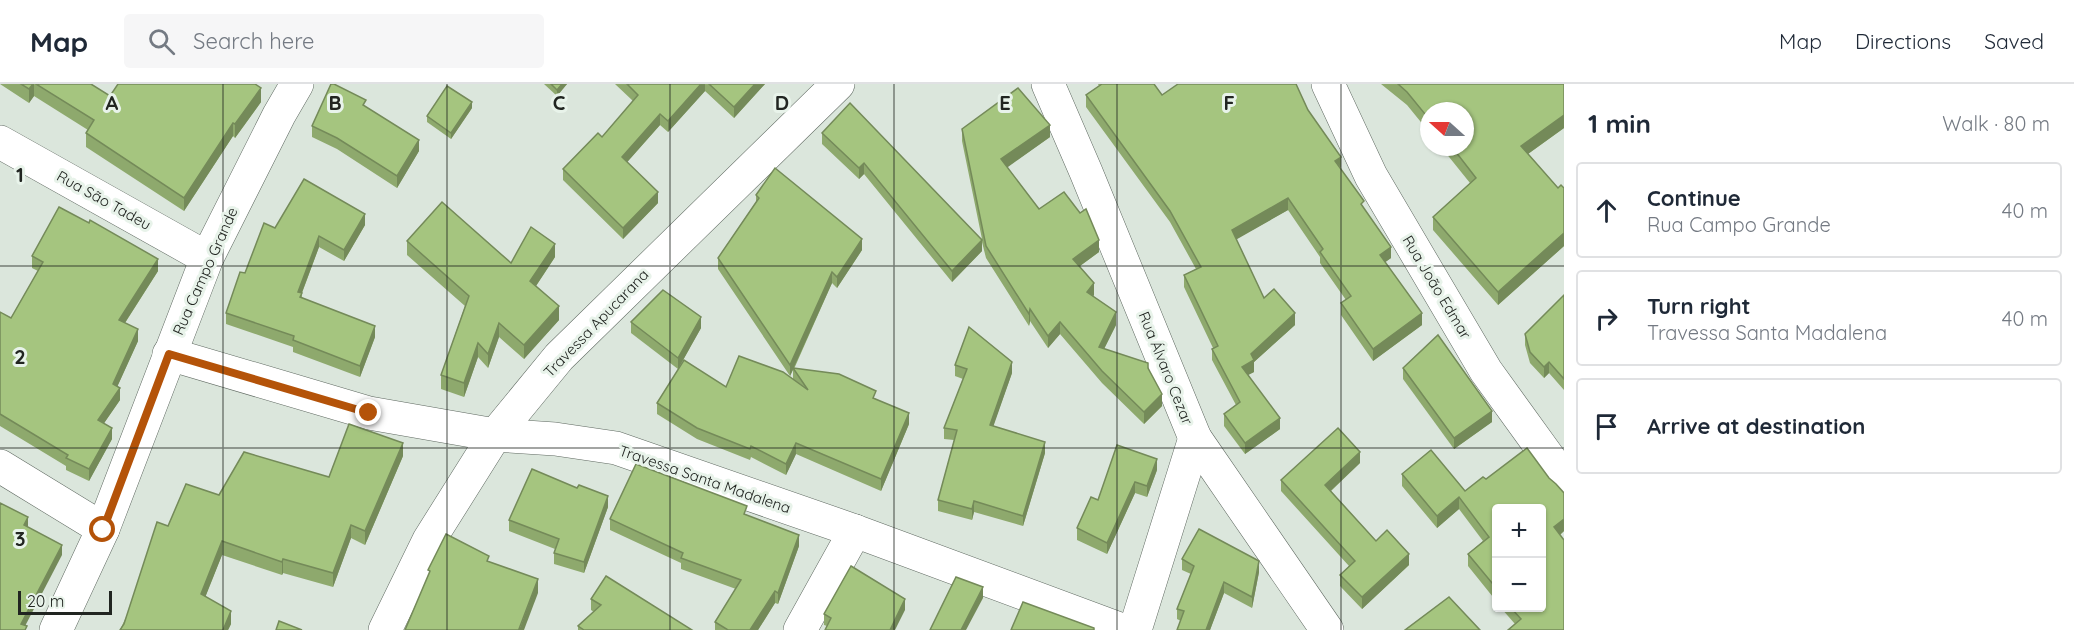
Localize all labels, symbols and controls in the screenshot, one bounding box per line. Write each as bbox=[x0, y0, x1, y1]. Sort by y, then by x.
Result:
search box bbox=[124, 14, 544, 68]
text: Map bbox=[30, 24, 88, 59]
icon: search bbox=[145, 25, 178, 58]
text: Search here bbox=[193, 27, 315, 55]
text: Map bbox=[1779, 28, 1822, 54]
text: Directions bbox=[1855, 28, 1951, 54]
text: Saved bbox=[1984, 28, 2044, 54]
text: A bbox=[106, 90, 119, 115]
text: B bbox=[328, 90, 342, 115]
text: C bbox=[553, 90, 566, 115]
text: D bbox=[775, 90, 789, 115]
text: E bbox=[999, 90, 1011, 115]
text: F bbox=[1223, 90, 1235, 115]
north arrow bbox=[1420, 102, 1474, 156]
text: 1 min bbox=[1588, 107, 1651, 140]
text: Walk · 80 m bbox=[1942, 111, 2050, 136]
text: 1 bbox=[16, 162, 24, 187]
street label: Rua São Tadeu bbox=[53, 166, 155, 234]
text: Continue bbox=[1647, 184, 1741, 212]
icon: ahead bbox=[1590, 194, 1623, 227]
text: 40 m bbox=[2002, 198, 2048, 223]
street label: Rua Campo Grande bbox=[168, 204, 242, 338]
text: Rua Campo Grande bbox=[1647, 212, 1831, 237]
street label: Rua João Edmar bbox=[1399, 232, 1476, 342]
street label: Travessa Apucarana bbox=[539, 265, 653, 381]
text: Turn right bbox=[1647, 292, 1751, 320]
icon: right bbox=[1590, 302, 1623, 335]
text: 40 m bbox=[2002, 306, 2048, 331]
street label: Rua Álvaro Cezar bbox=[1135, 309, 1197, 428]
text: Travessa Santa Madalena bbox=[1647, 320, 1887, 345]
text: 2 bbox=[14, 344, 26, 369]
route end bbox=[355, 399, 381, 425]
icon: arrive bbox=[1590, 410, 1623, 443]
text: Arrive at destination bbox=[1647, 412, 1865, 440]
street label: Travessa Santa Madalena bbox=[617, 441, 793, 517]
map controls bbox=[1492, 504, 1546, 612]
button: + bbox=[1492, 504, 1546, 558]
route start bbox=[89, 516, 115, 542]
text: 3 bbox=[15, 526, 25, 551]
button: − bbox=[1492, 558, 1546, 612]
scale bar bbox=[18, 588, 112, 616]
text: 20 m bbox=[27, 591, 64, 611]

